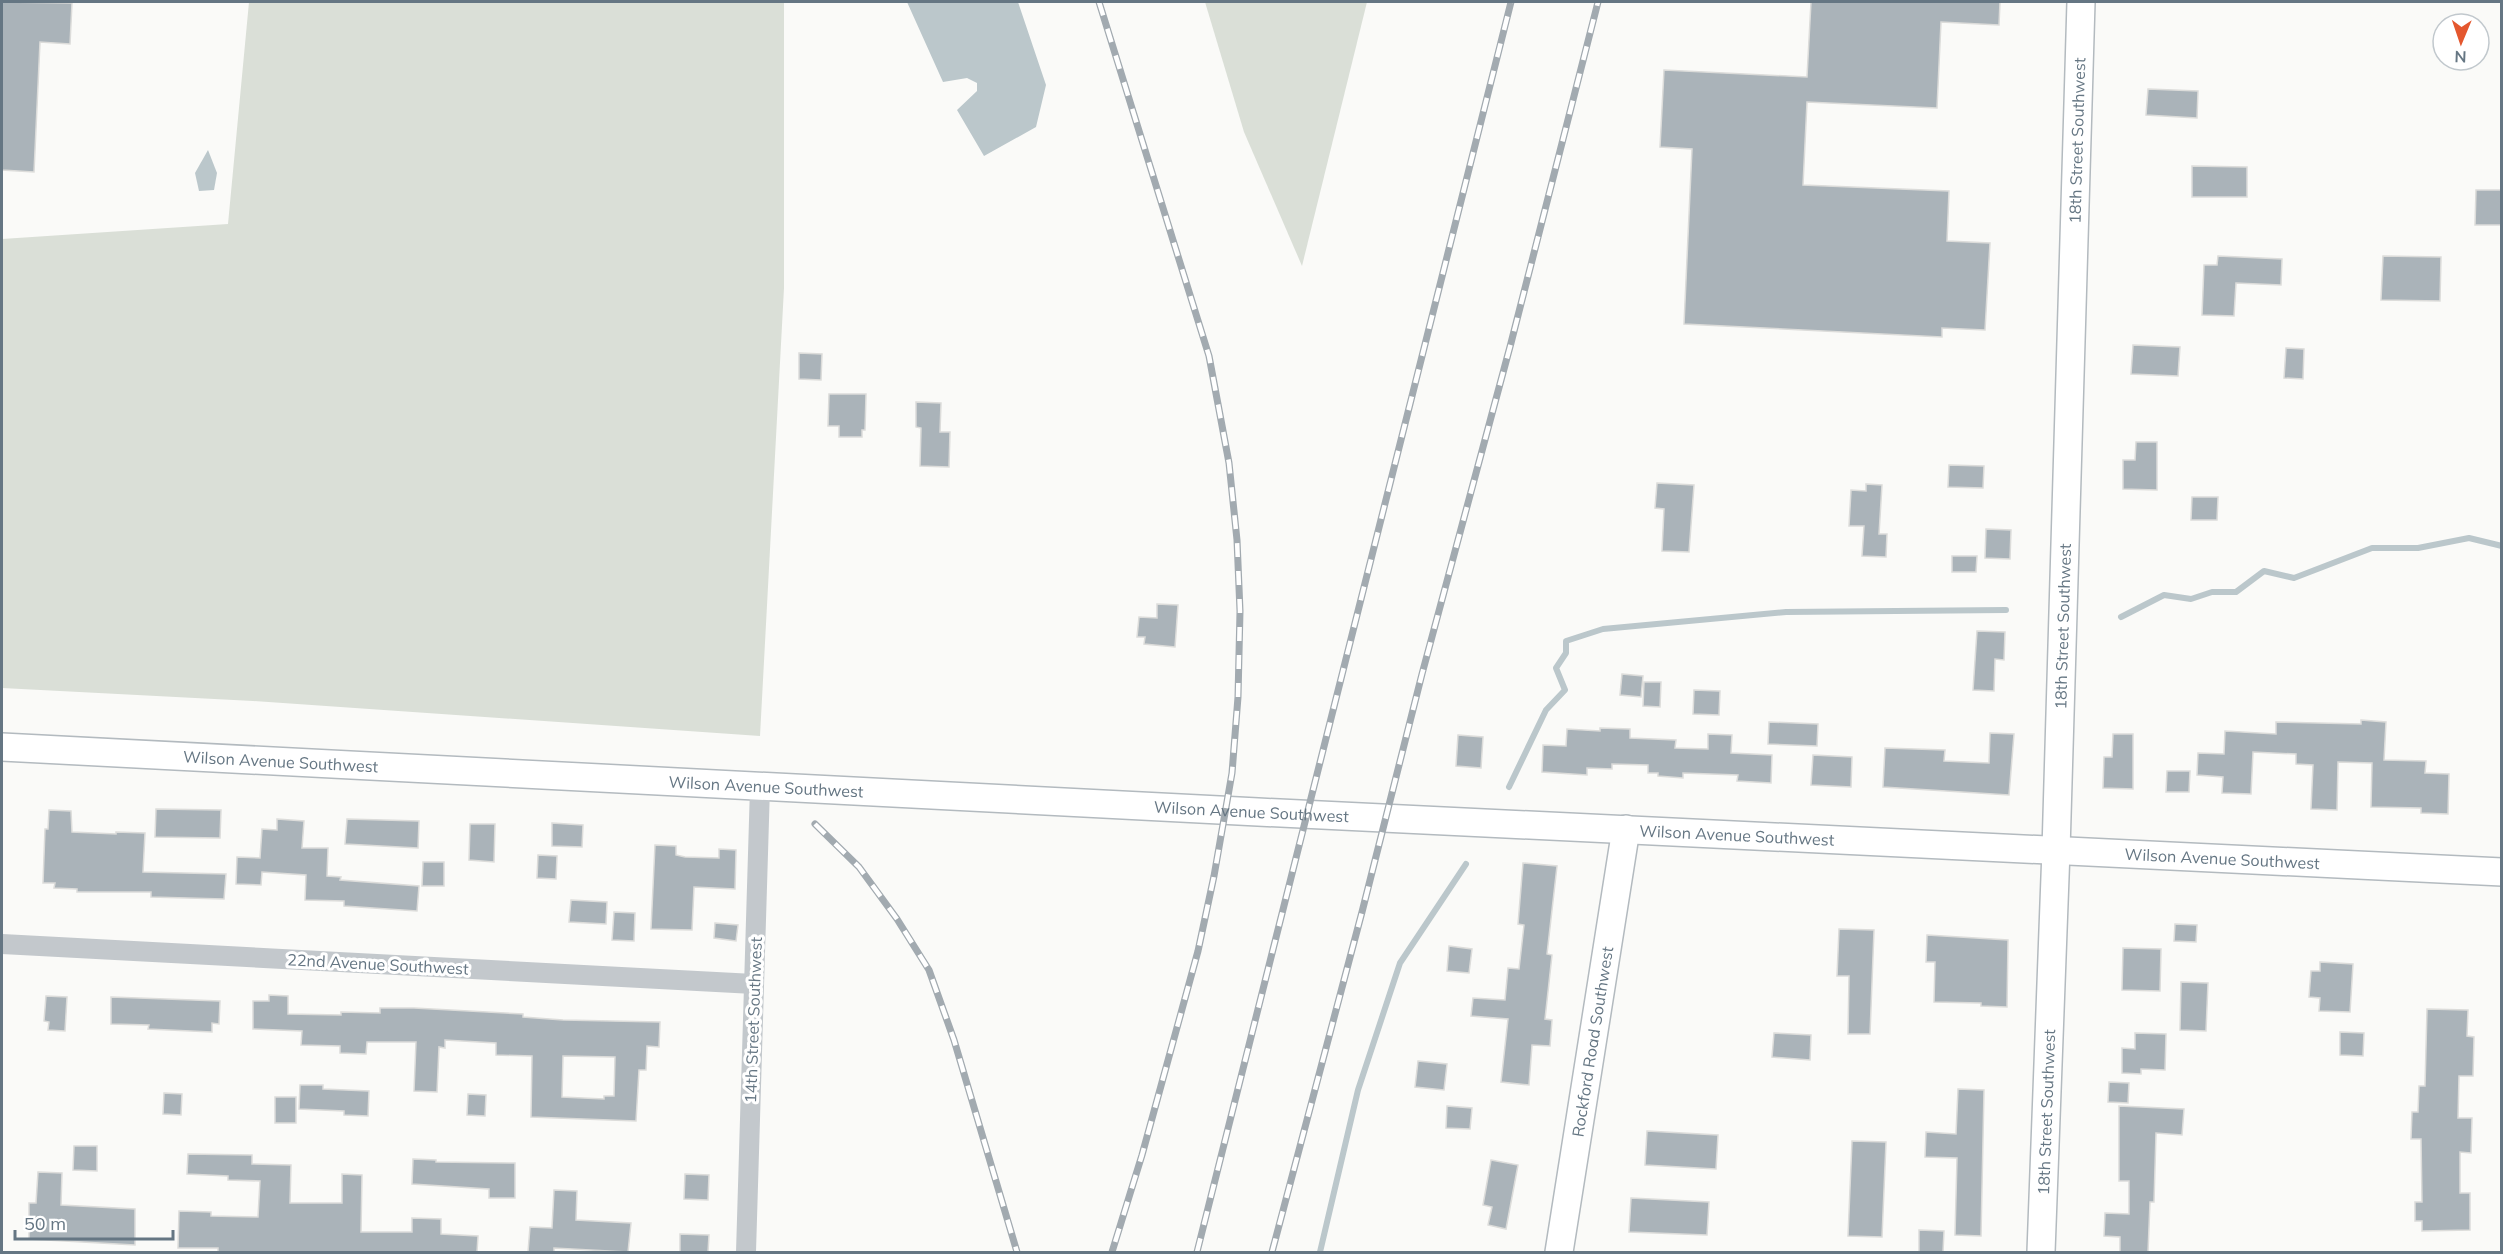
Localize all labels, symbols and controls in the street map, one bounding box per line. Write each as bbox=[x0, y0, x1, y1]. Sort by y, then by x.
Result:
north arrow bbox=[2431, 12, 2491, 72]
text: N bbox=[2454, 47, 2467, 67]
street label: 18th Street Southwest bbox=[2064, 57, 2089, 224]
street label: 18th Street Southwest bbox=[2050, 543, 2075, 710]
street label: Wilson Avenue Southwest bbox=[183, 746, 379, 776]
street label: Wilson Avenue Southwest bbox=[668, 772, 864, 802]
street label: Wilson Avenue Southwest bbox=[1153, 797, 1350, 826]
street label: Wilson Avenue Southwest bbox=[1639, 820, 1835, 850]
street label: Wilson Avenue Southwest bbox=[2124, 844, 2321, 873]
street label: 14th Street Southwest bbox=[740, 936, 766, 1103]
street label: Rockford Road Southwest bbox=[1567, 944, 1617, 1138]
street label: 22nd Avenue Southwest bbox=[287, 949, 470, 979]
street label: 18th Street Southwest bbox=[2033, 1028, 2059, 1195]
scale bar bbox=[15, 1203, 172, 1241]
text: 50 m bbox=[24, 1212, 66, 1235]

